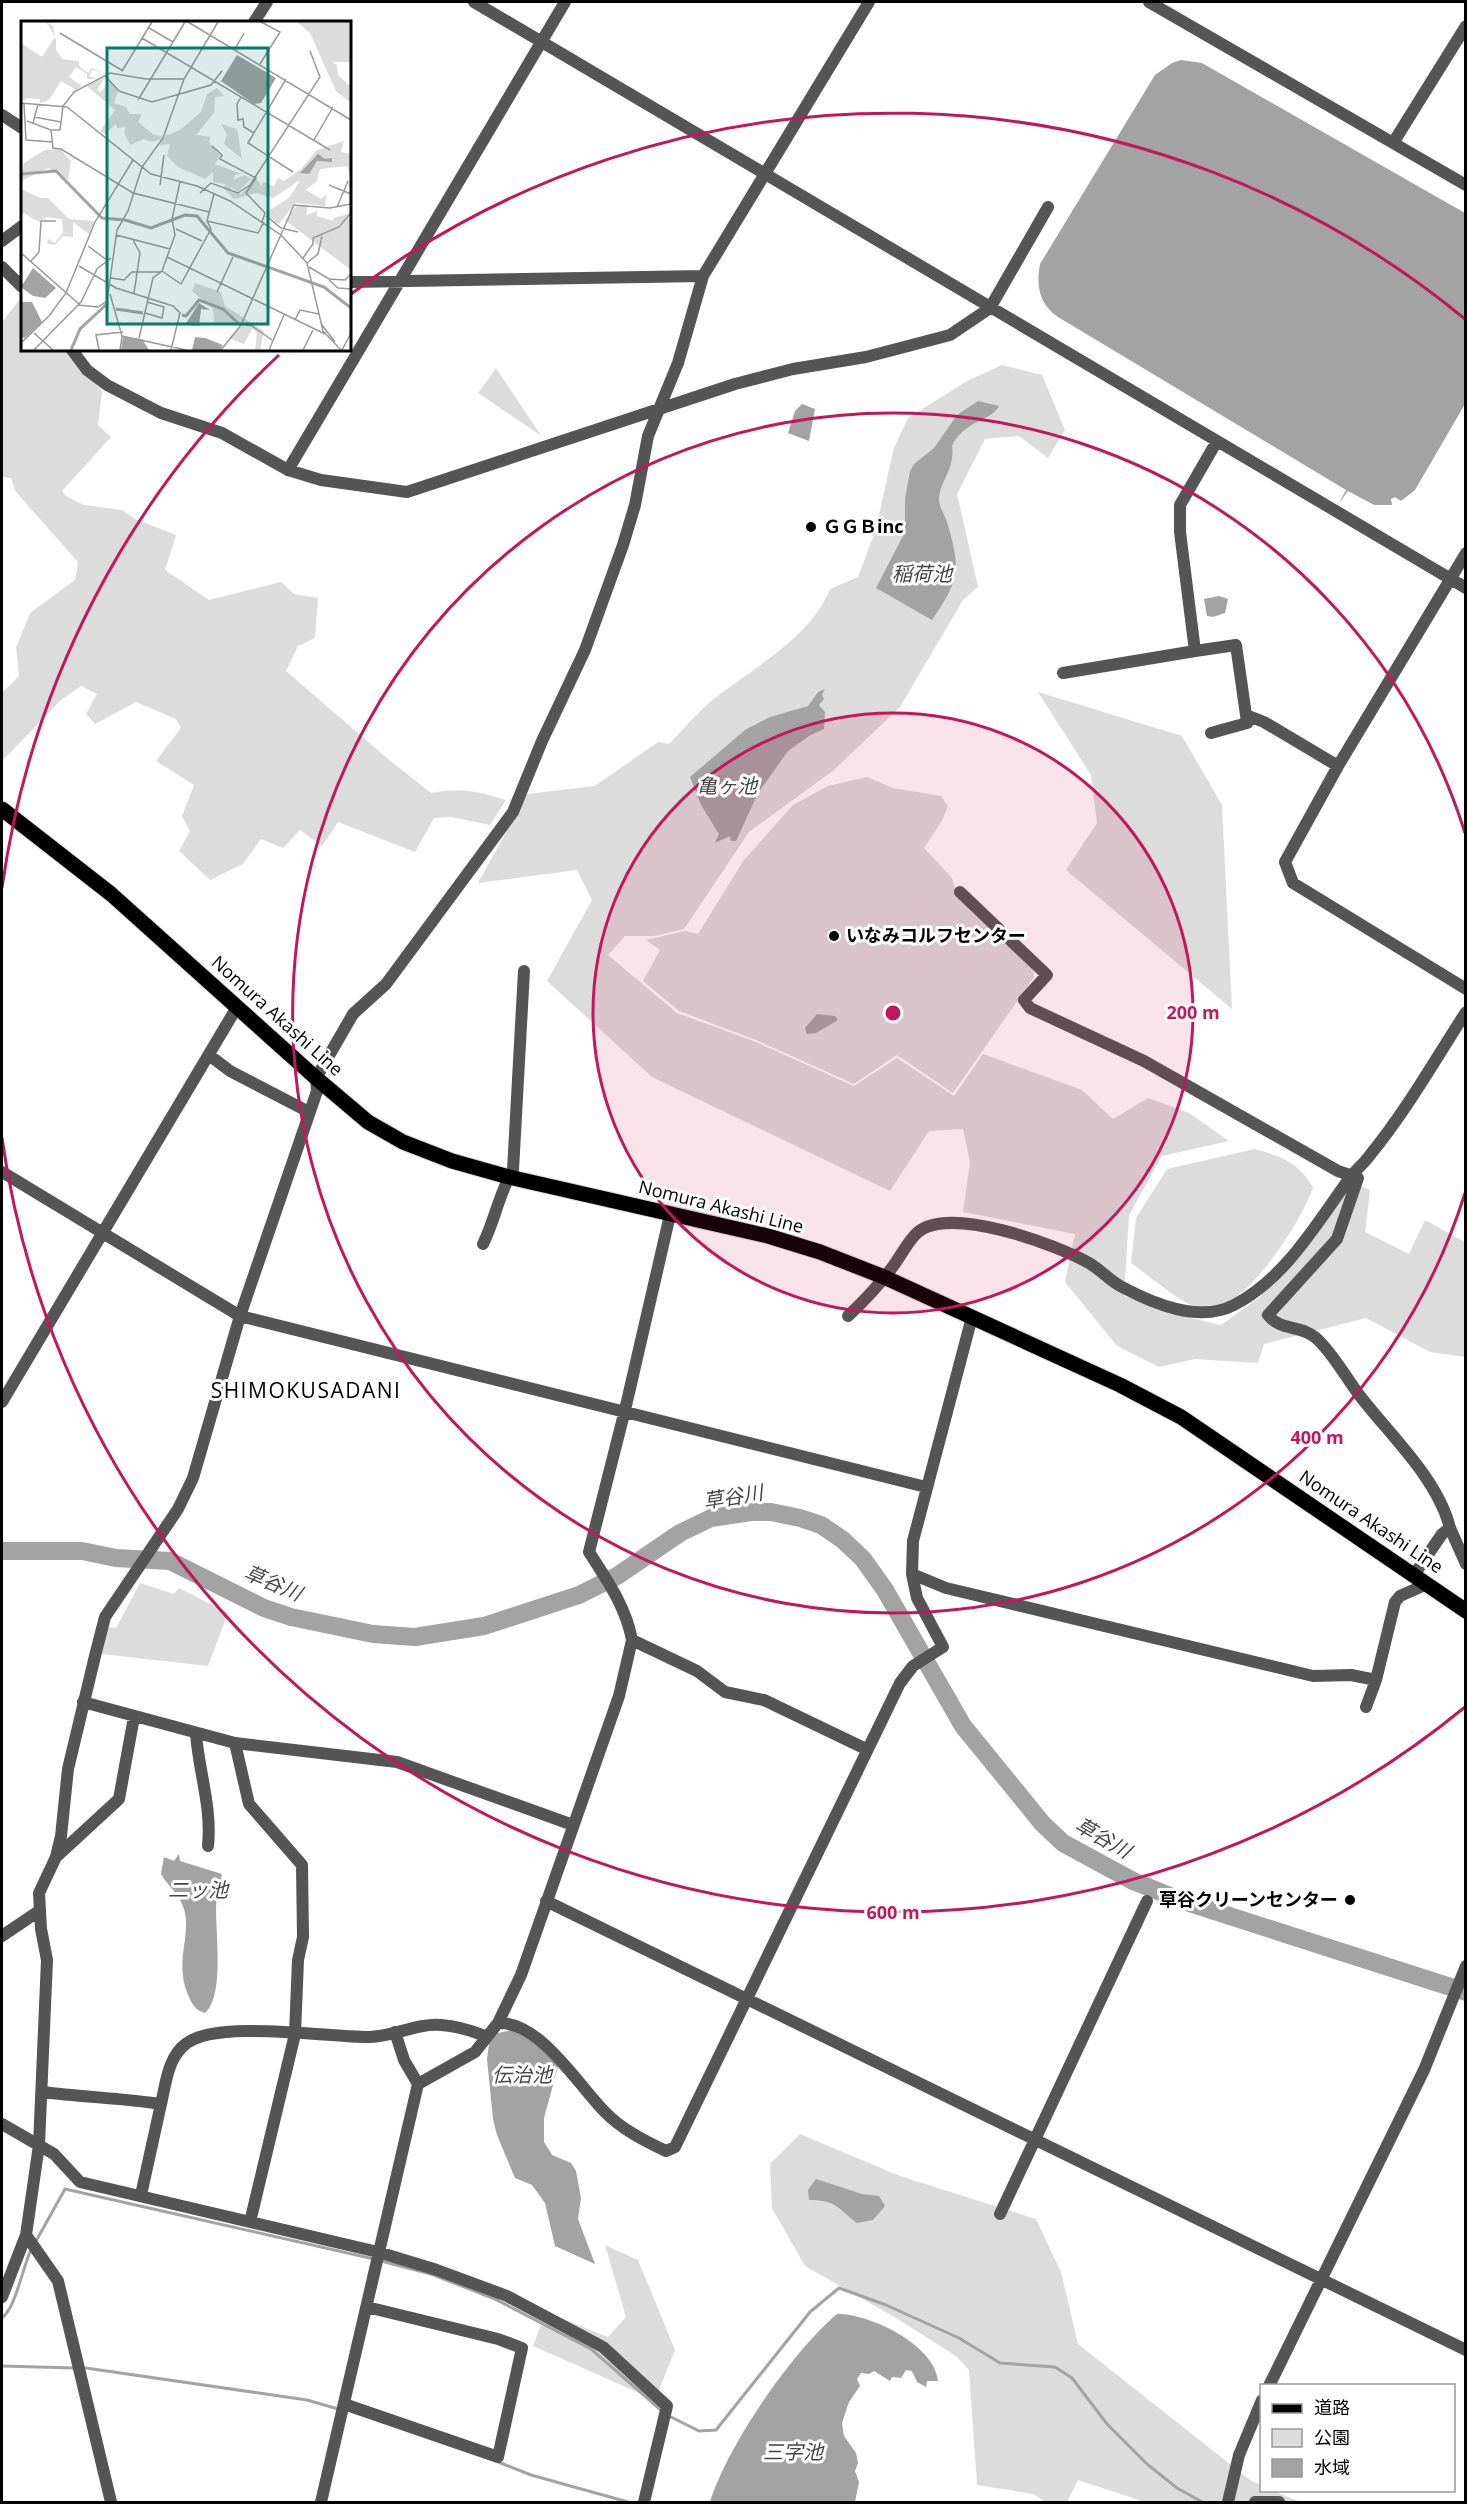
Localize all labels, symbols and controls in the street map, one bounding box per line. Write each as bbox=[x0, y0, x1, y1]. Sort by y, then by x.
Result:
inset map bbox=[21, 21, 351, 351]
place label: ＧＧＢinc bbox=[823, 514, 904, 538]
marker: ＧＧＢinc bbox=[804, 520, 818, 534]
water label: 稲荷池 bbox=[892, 560, 954, 587]
water label: 亀ヶ池 bbox=[697, 772, 759, 799]
place label: いなみコルフセンター bbox=[846, 923, 1026, 947]
marker: いなみコルフセンター bbox=[827, 929, 841, 943]
street label: Nomura Akashi Line bbox=[207, 950, 348, 1081]
text: 200 m bbox=[1166, 1000, 1220, 1024]
centre of rings bbox=[883, 1003, 903, 1023]
street label: Nomura Akashi Line bbox=[636, 1174, 806, 1238]
district label: SHIMOKUSADANI bbox=[211, 1376, 401, 1404]
text: 400 m bbox=[1290, 1425, 1344, 1449]
street label: Nomura Akashi Line bbox=[1295, 1464, 1448, 1578]
water label: 草谷川 bbox=[701, 1478, 767, 1515]
water label: 草谷川 bbox=[240, 1558, 308, 1607]
water label: 草谷川 bbox=[1071, 1811, 1138, 1865]
water label: 二ッ池 bbox=[168, 1876, 230, 1903]
place label: 草谷クリーンセンター bbox=[1159, 1887, 1338, 1911]
marker: 草谷クリーンセンター bbox=[1343, 1893, 1357, 1907]
text: 600 m bbox=[866, 1900, 920, 1924]
water label: 伝治池 bbox=[492, 2061, 554, 2088]
legend bbox=[1260, 2384, 1455, 2492]
text: 道路 bbox=[1314, 2395, 1350, 2419]
text: 公園 bbox=[1314, 2425, 1350, 2449]
water label: 三字池 bbox=[763, 2438, 825, 2465]
text: 水域 bbox=[1314, 2455, 1350, 2479]

